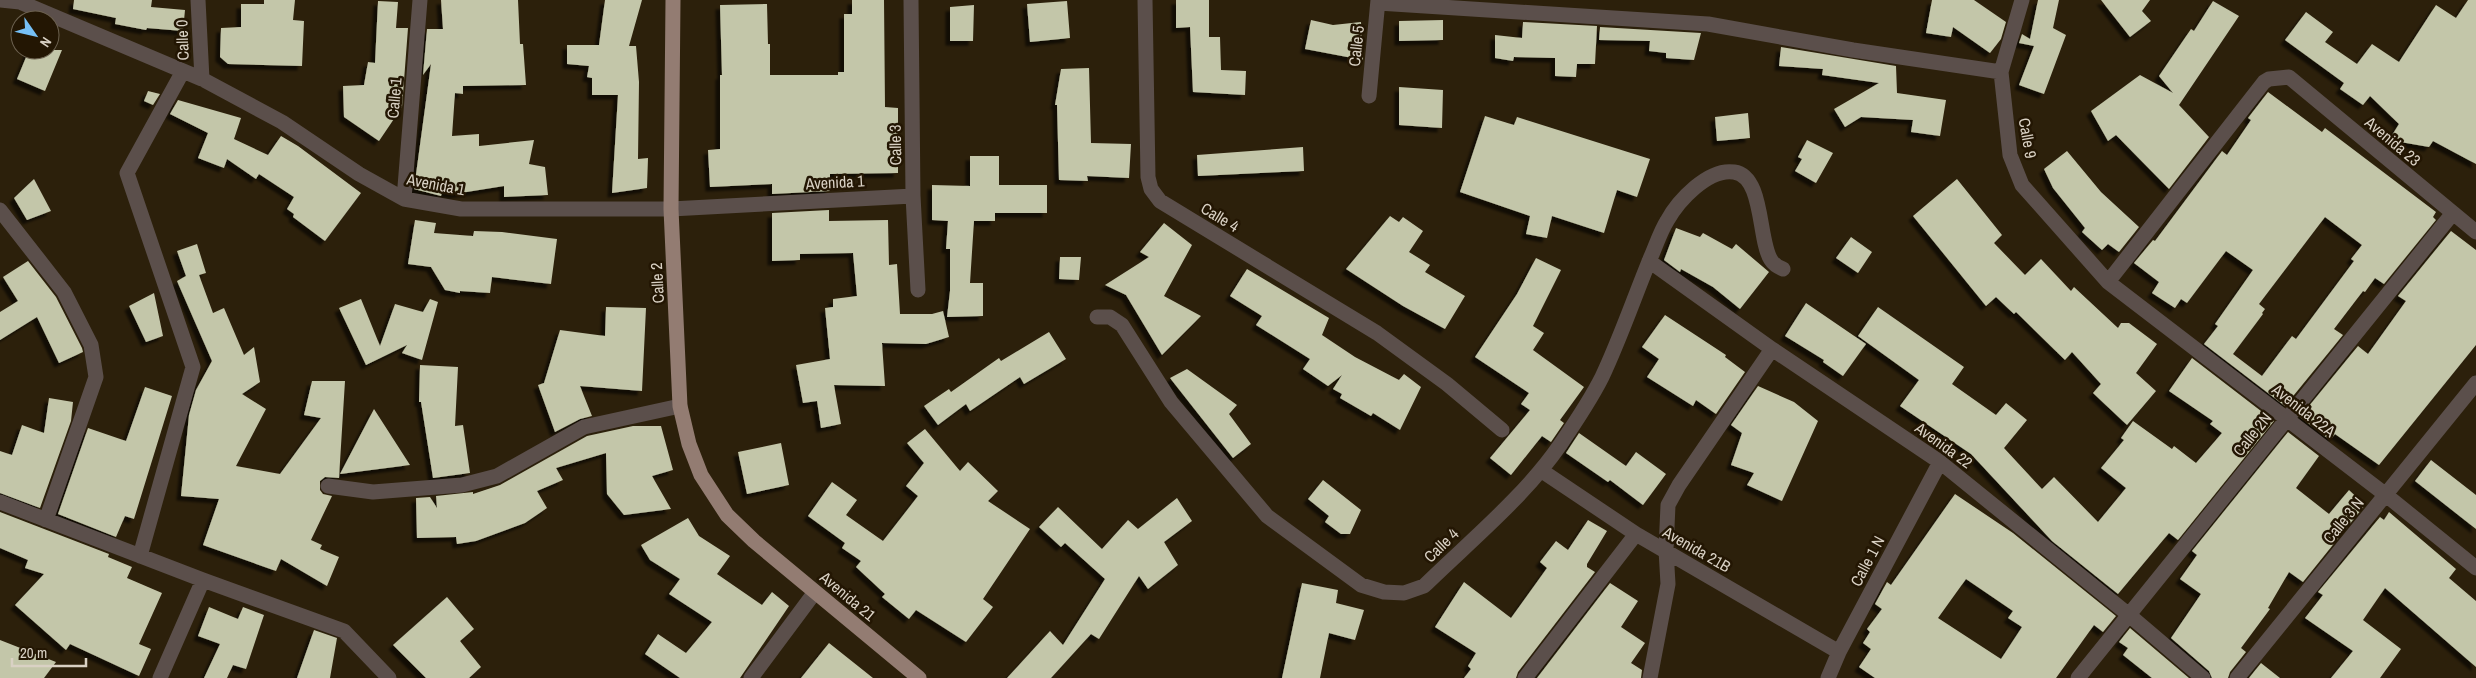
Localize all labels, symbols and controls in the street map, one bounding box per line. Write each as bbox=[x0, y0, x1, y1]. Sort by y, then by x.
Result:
north arrow bbox=[10, 10, 60, 60]
street label: Calle 0 bbox=[170, 19, 194, 61]
street label: Calle 5 bbox=[1343, 25, 1369, 67]
text: N bbox=[36, 34, 56, 51]
street label: Calle 1 bbox=[381, 76, 407, 119]
street label: Avenida 23 bbox=[2360, 111, 2425, 171]
street label: Calle 9 bbox=[2014, 116, 2042, 160]
street label: Calle 3 bbox=[884, 124, 906, 166]
street label: Avenida 1 bbox=[404, 167, 468, 201]
street label: Avenida 1 bbox=[804, 169, 866, 195]
street label: Calle 4 bbox=[1197, 197, 1243, 237]
street label: Calle 2 bbox=[645, 262, 669, 304]
street label: Avenida 22A bbox=[2267, 378, 2340, 442]
street label: Calle 2N bbox=[2228, 408, 2276, 460]
street label: Avenida 22 bbox=[1910, 416, 1977, 473]
street label: Calle 3 N bbox=[2317, 492, 2369, 548]
street label: Avenida 21B bbox=[1658, 520, 1735, 577]
street label: Calle 4 bbox=[1419, 523, 1463, 567]
street label: Calle 1 N bbox=[1845, 532, 1889, 590]
street label: Avenida 21 bbox=[815, 566, 881, 626]
scale bar bbox=[12, 636, 86, 668]
text: 20 m bbox=[20, 642, 47, 663]

